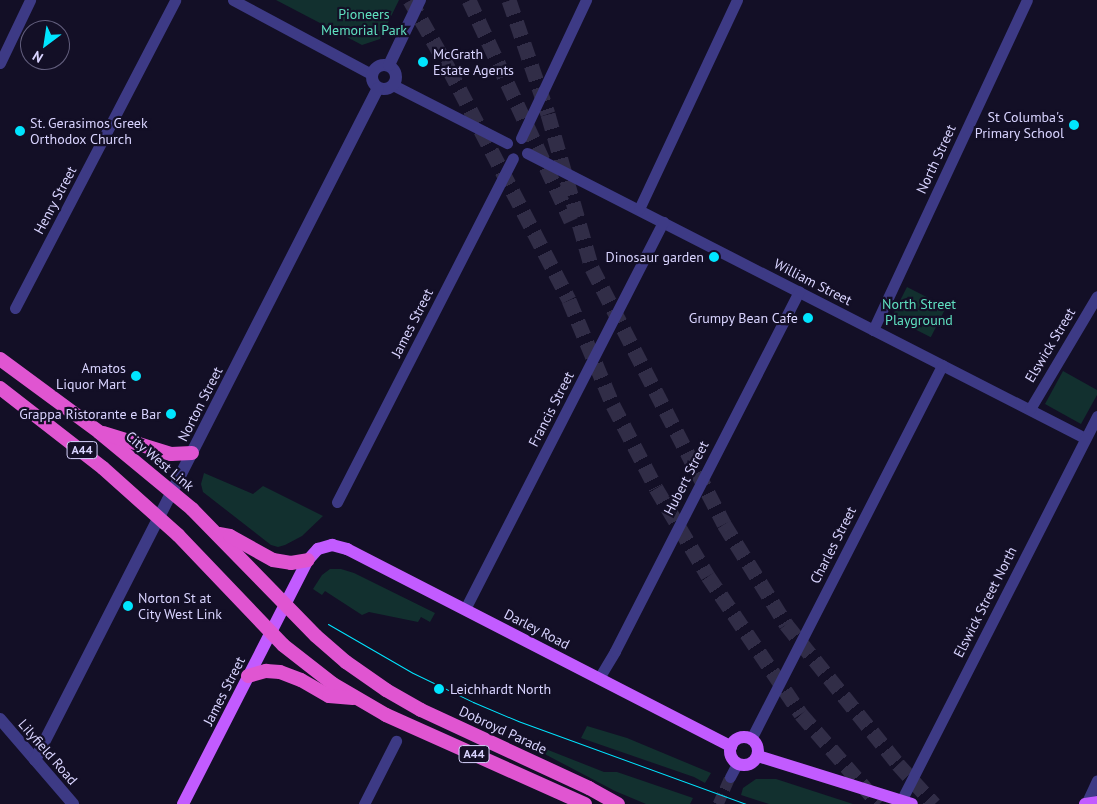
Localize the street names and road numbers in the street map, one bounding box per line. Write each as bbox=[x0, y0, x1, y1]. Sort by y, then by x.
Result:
street label: North Street bbox=[913, 122, 959, 196]
street label: Henry Street bbox=[30, 163, 80, 237]
street label: William Street bbox=[771, 255, 855, 309]
street label: James Street bbox=[388, 286, 436, 360]
street label: Elswick Street bbox=[1021, 305, 1079, 385]
street label: Norton Street bbox=[174, 364, 226, 444]
street label: Francis Street bbox=[525, 369, 577, 449]
street label: City West Link bbox=[122, 427, 198, 495]
street label: Hubert Street bbox=[660, 438, 712, 518]
road number: A44 bbox=[66, 440, 98, 460]
street label: Charles Street bbox=[806, 504, 860, 586]
street label: Elswick Street North bbox=[950, 544, 1020, 660]
street label: Darley Road bbox=[501, 605, 573, 653]
street label: James Street bbox=[200, 654, 248, 728]
street label: Dobroyd Parade bbox=[457, 702, 549, 758]
street label: Lilyfield Road bbox=[15, 716, 81, 788]
road number: A44 bbox=[458, 744, 490, 764]

